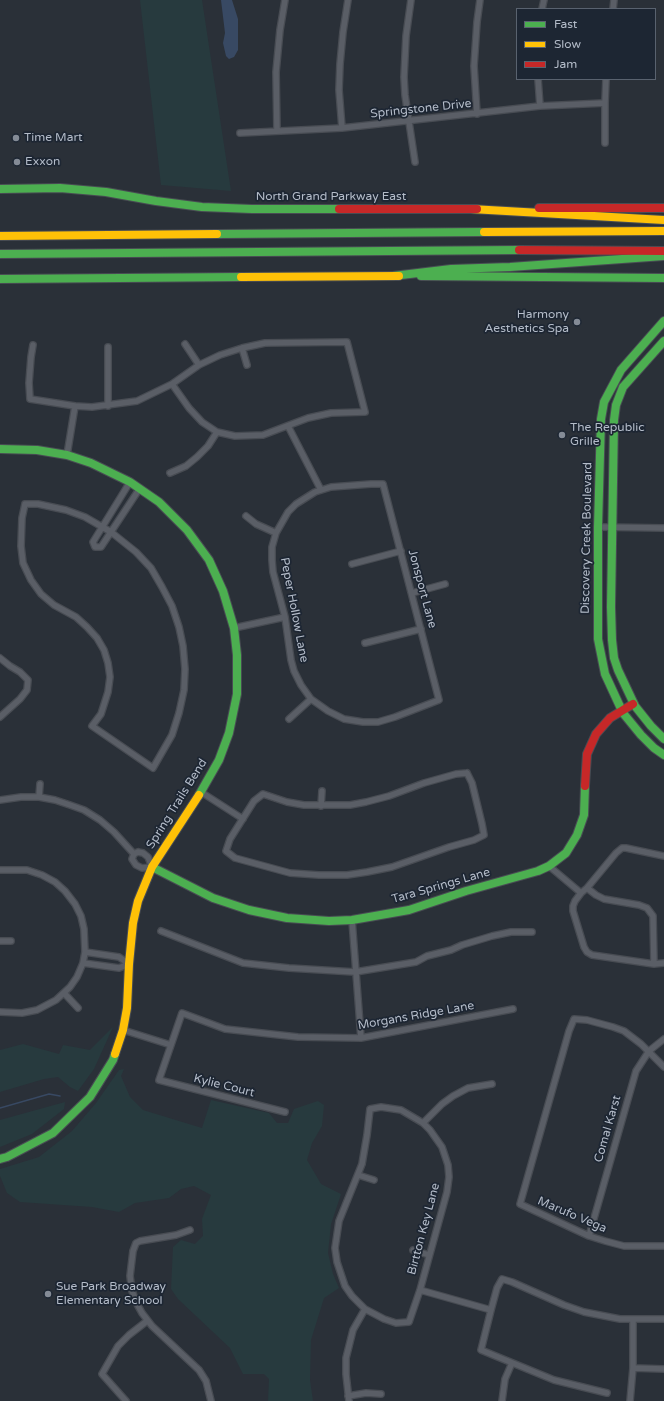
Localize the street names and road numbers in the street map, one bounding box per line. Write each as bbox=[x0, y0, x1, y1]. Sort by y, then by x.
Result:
street label: Springstone Drive bbox=[370, 97, 472, 121]
street label: North Grand Parkway East bbox=[256, 190, 406, 204]
street label: Discovery Creek Boulevard bbox=[578, 462, 596, 614]
street label: Jonsport Lane bbox=[405, 548, 439, 630]
street label: Peper Hollow Lane bbox=[277, 556, 311, 664]
street label: Spring Trails Bend bbox=[144, 756, 210, 852]
street label: Tara Springs Lane bbox=[390, 865, 492, 907]
street label: Morgans Ridge Lane bbox=[357, 999, 475, 1033]
street label: Kylie Court bbox=[192, 1071, 256, 1101]
street label: Comal Karst bbox=[592, 1094, 624, 1164]
street label: Birtton Key Lane bbox=[405, 1181, 443, 1277]
street label: Marufo Vega bbox=[535, 1194, 609, 1236]

